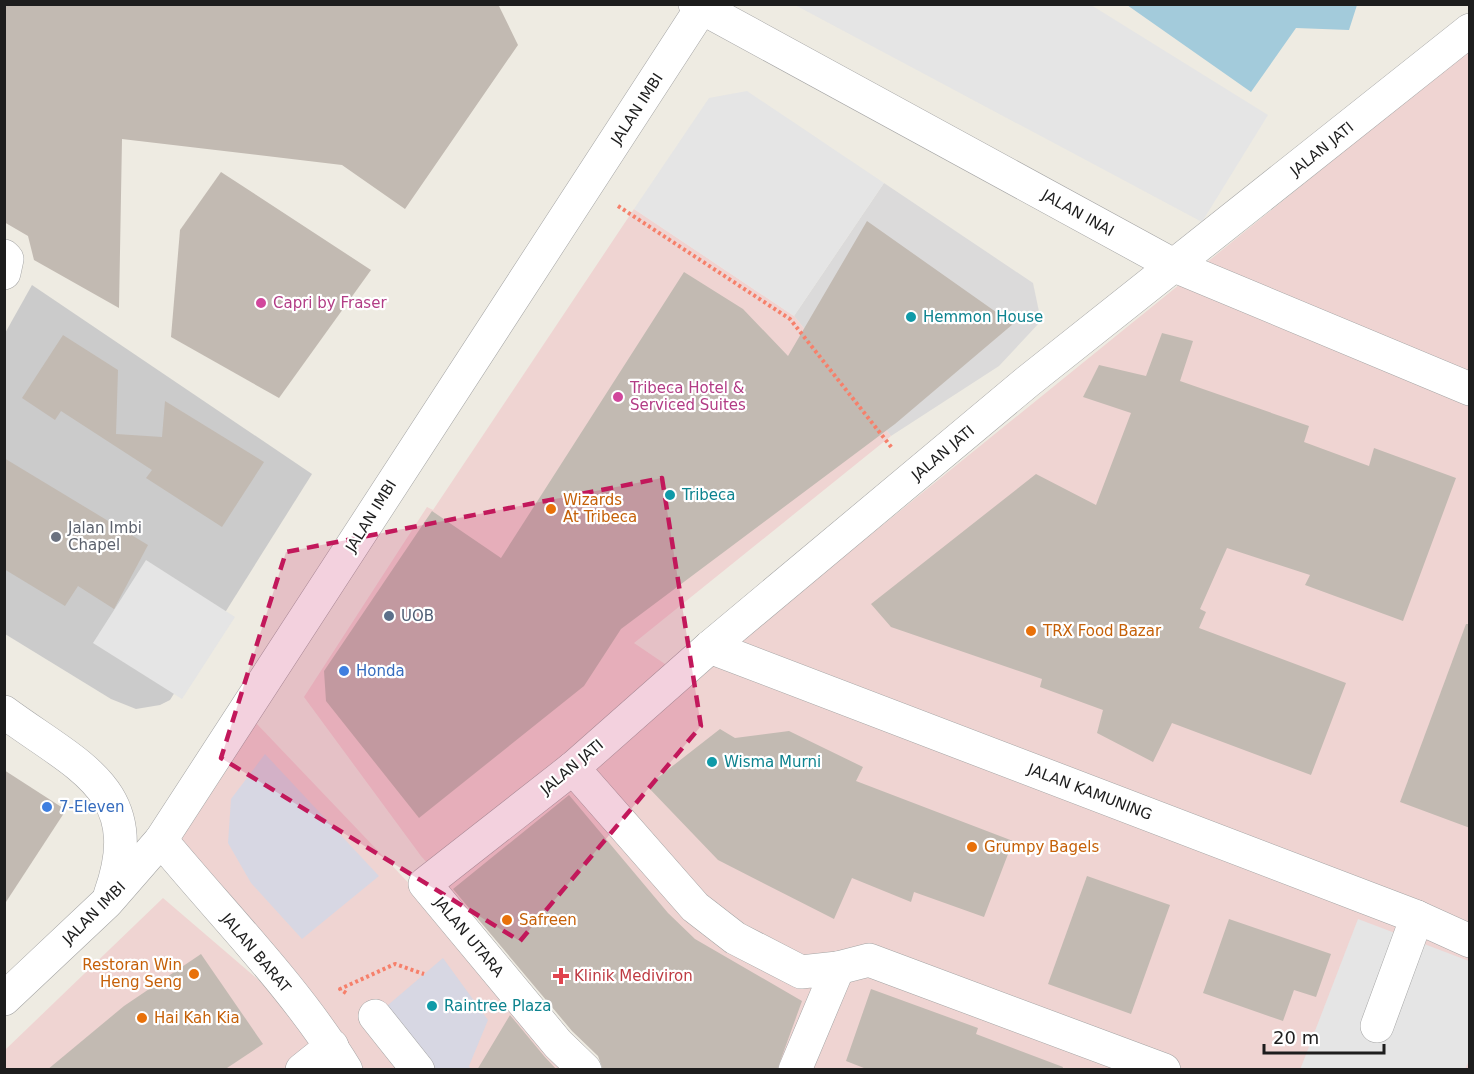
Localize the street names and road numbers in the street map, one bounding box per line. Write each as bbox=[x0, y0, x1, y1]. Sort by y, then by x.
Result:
street label: JALAN IMBI bbox=[607, 70, 667, 149]
street label: JALAN JATI bbox=[1286, 118, 1357, 181]
street label: JALAN INAI bbox=[1038, 185, 1117, 240]
street label: JALAN JATI bbox=[907, 422, 978, 485]
street label: JALAN IMBI bbox=[341, 477, 400, 556]
street label: JALAN JATI bbox=[536, 736, 607, 799]
street label: JALAN KAMUNING bbox=[1024, 760, 1155, 824]
street label: JALAN IMBI bbox=[58, 878, 129, 949]
street label: JALAN UTARA bbox=[430, 893, 508, 981]
street label: JALAN BARAT bbox=[217, 909, 295, 997]

